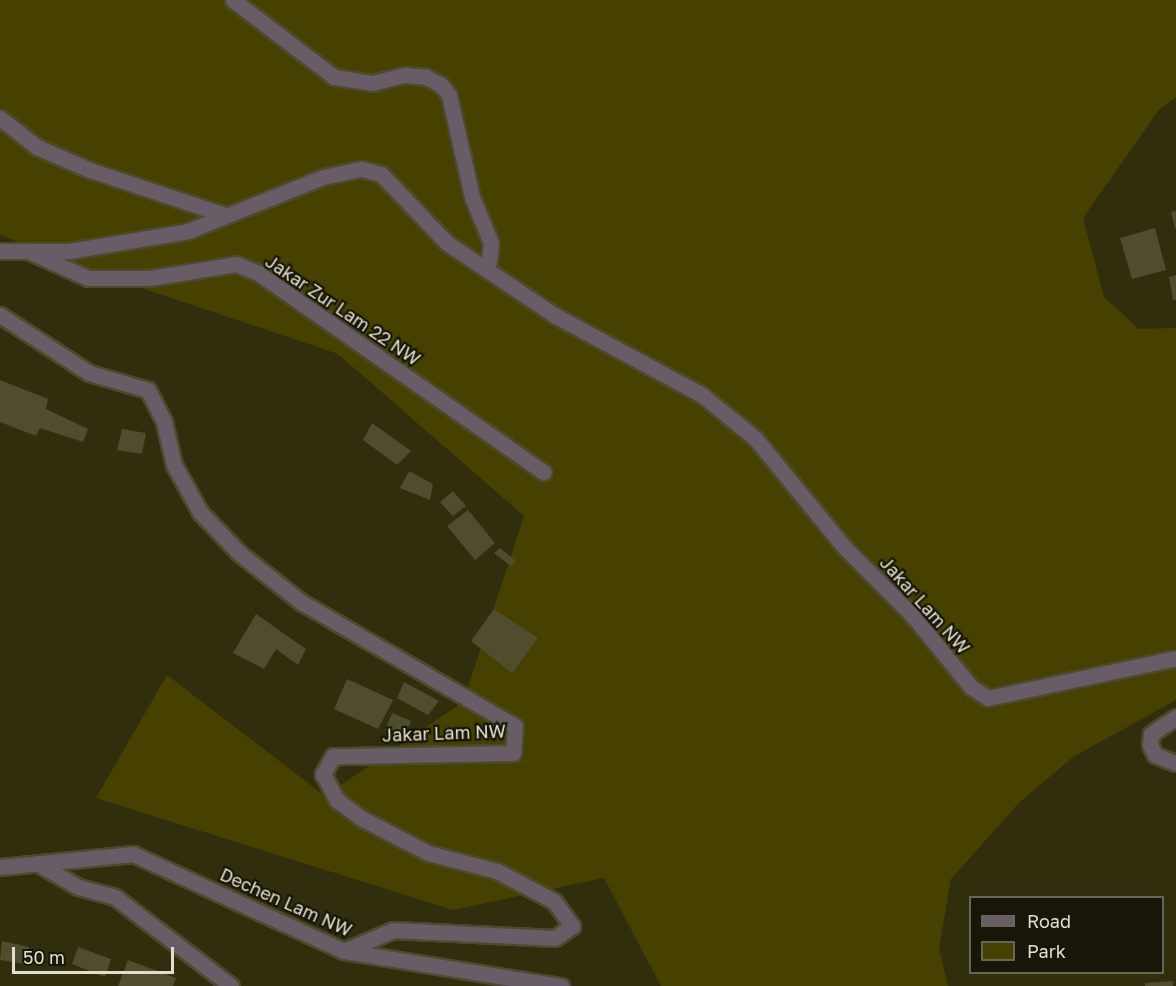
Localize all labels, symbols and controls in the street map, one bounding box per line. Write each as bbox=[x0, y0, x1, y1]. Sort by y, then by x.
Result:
street label: Jakar Zur Lam 22 NW bbox=[261, 250, 425, 370]
street label: Jakar Lam NW bbox=[876, 552, 974, 658]
street label: Jakar Lam NW bbox=[382, 720, 506, 746]
street label: Dechen Lam NW bbox=[217, 863, 355, 941]
legend bbox=[969, 896, 1164, 974]
text: Road bbox=[1027, 910, 1071, 932]
scale bar bbox=[15, 935, 177, 973]
text: Park bbox=[1027, 940, 1066, 962]
text: 50 m bbox=[23, 946, 65, 968]

